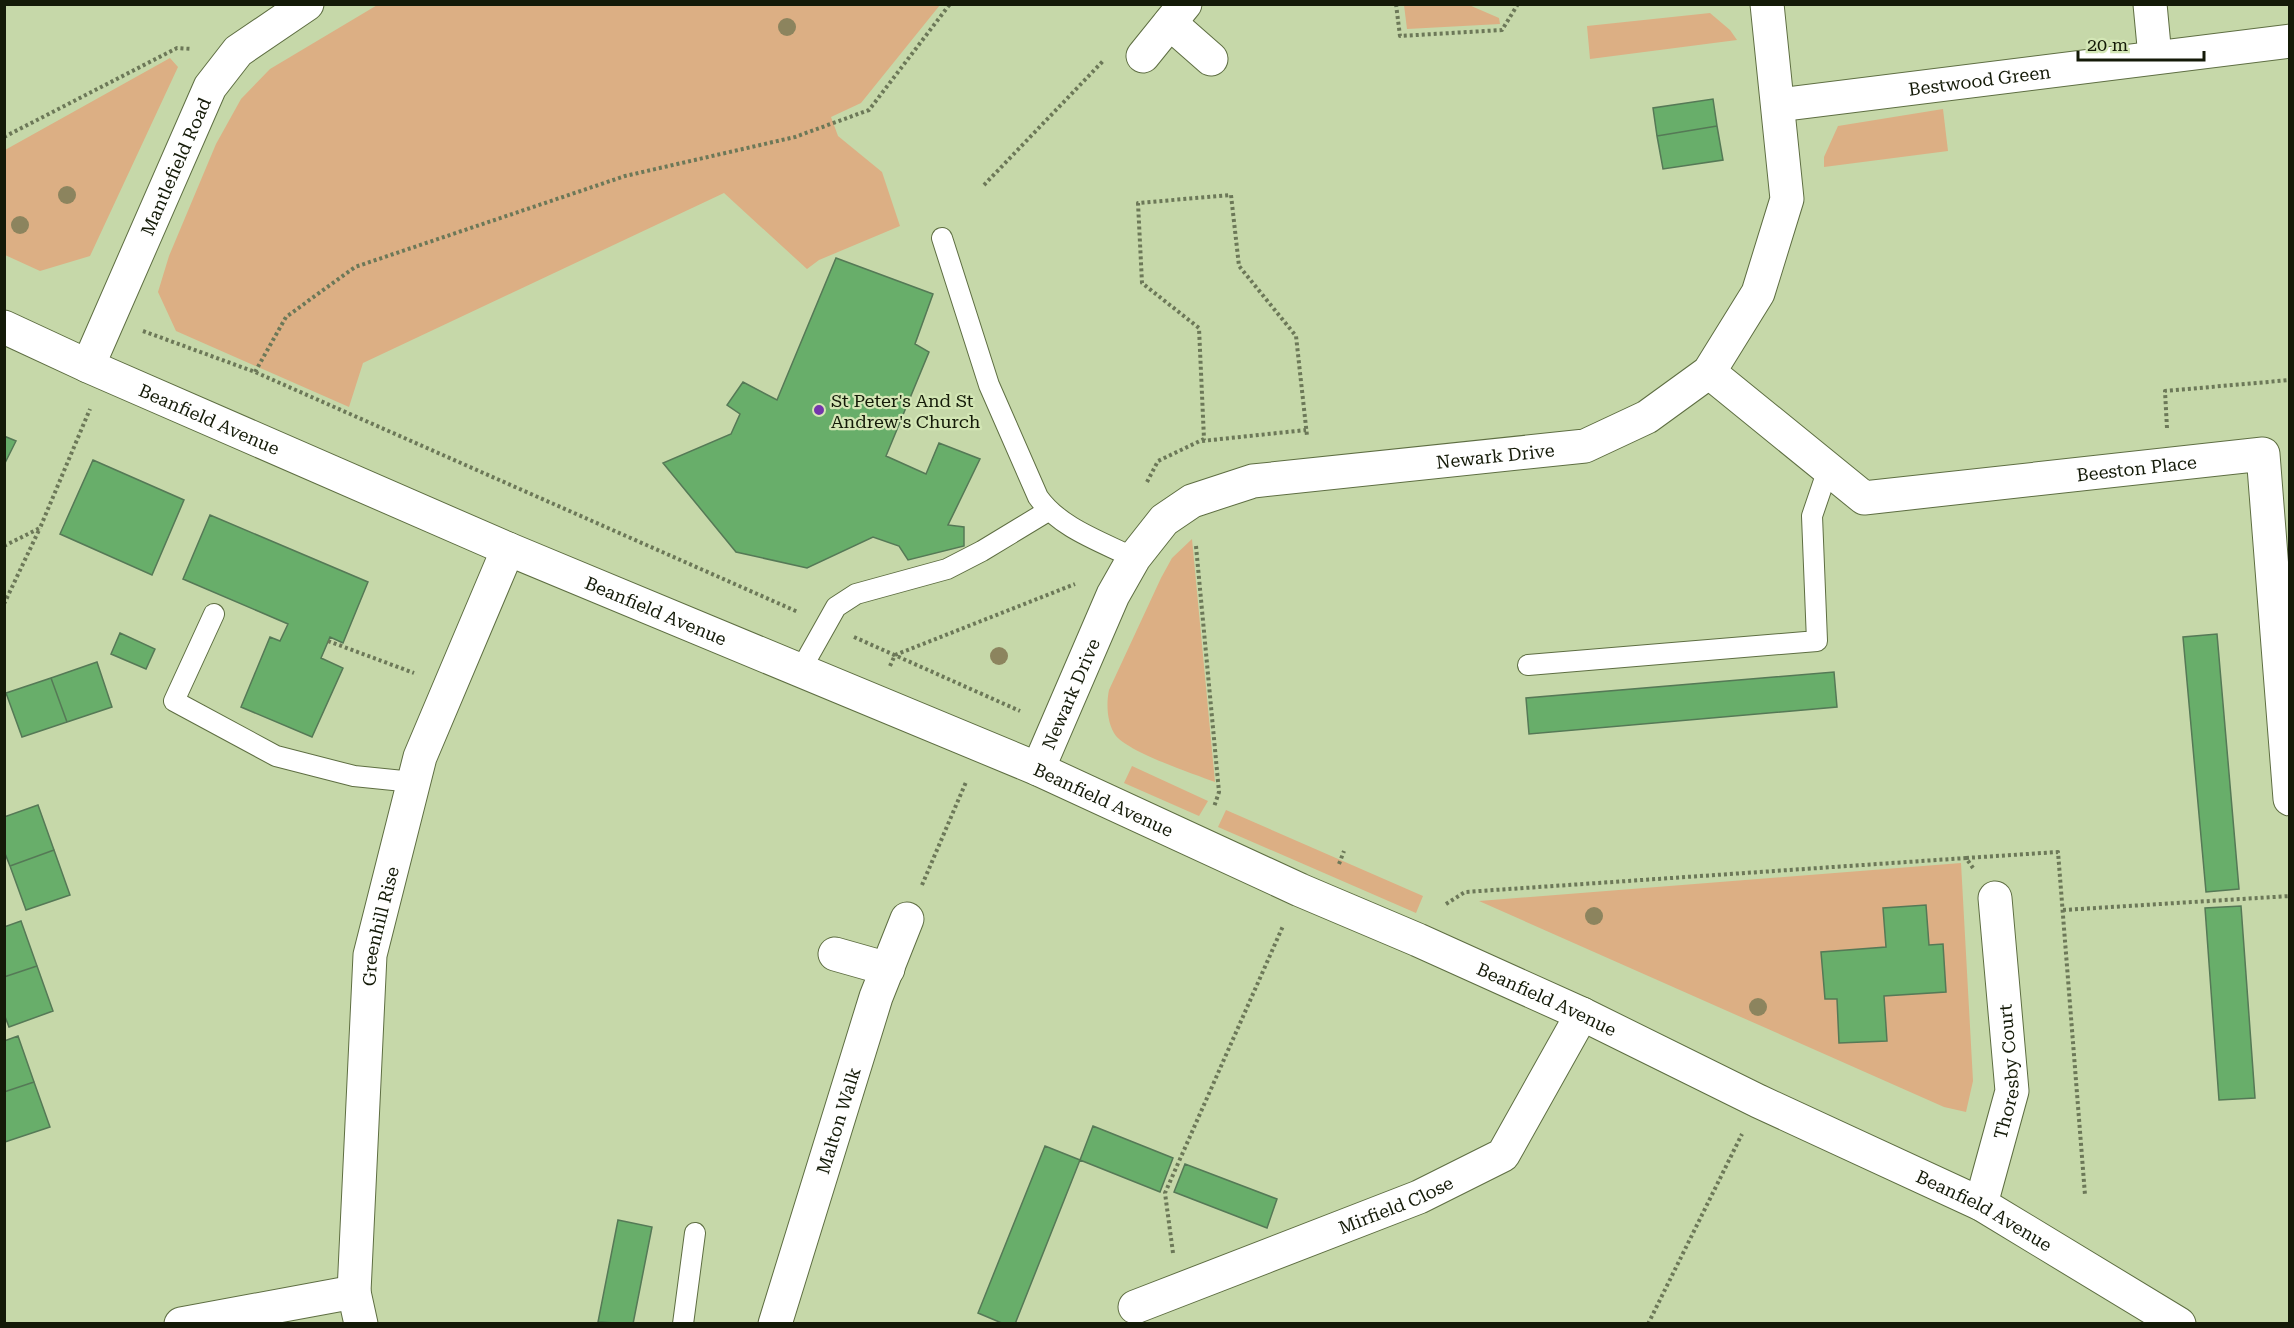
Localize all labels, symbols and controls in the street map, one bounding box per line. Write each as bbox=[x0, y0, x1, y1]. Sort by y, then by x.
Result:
scale bar bbox=[2078, 24, 2204, 62]
text: 20 m bbox=[2087, 34, 2128, 55]
street label: Bestwood Green bbox=[1907, 61, 2052, 99]
street label: Mantlefield Road bbox=[136, 94, 215, 238]
street label: Beanfield Avenue bbox=[136, 379, 283, 459]
place label: St Peter's And St Andrew's Church bbox=[831, 390, 981, 432]
marker: St Peter's And St Andrew's Church bbox=[812, 403, 826, 417]
street label: Newark Drive bbox=[1435, 439, 1555, 472]
street label: Beeston Place bbox=[2075, 451, 2198, 485]
street label: Beanfield Avenue bbox=[582, 572, 730, 649]
street label: Newark Drive bbox=[1037, 635, 1104, 752]
street label: Beanfield Avenue bbox=[1031, 758, 1177, 841]
street label: Greenhill Rise bbox=[358, 864, 402, 987]
street label: Beanfield Avenue bbox=[1474, 958, 1620, 1040]
street label: Thoresby Court bbox=[1989, 1003, 2023, 1141]
street label: Malton Walk bbox=[812, 1065, 864, 1176]
street label: Beanfield Avenue bbox=[1913, 1165, 2056, 1255]
street label: Mirfield Close bbox=[1336, 1171, 1456, 1238]

